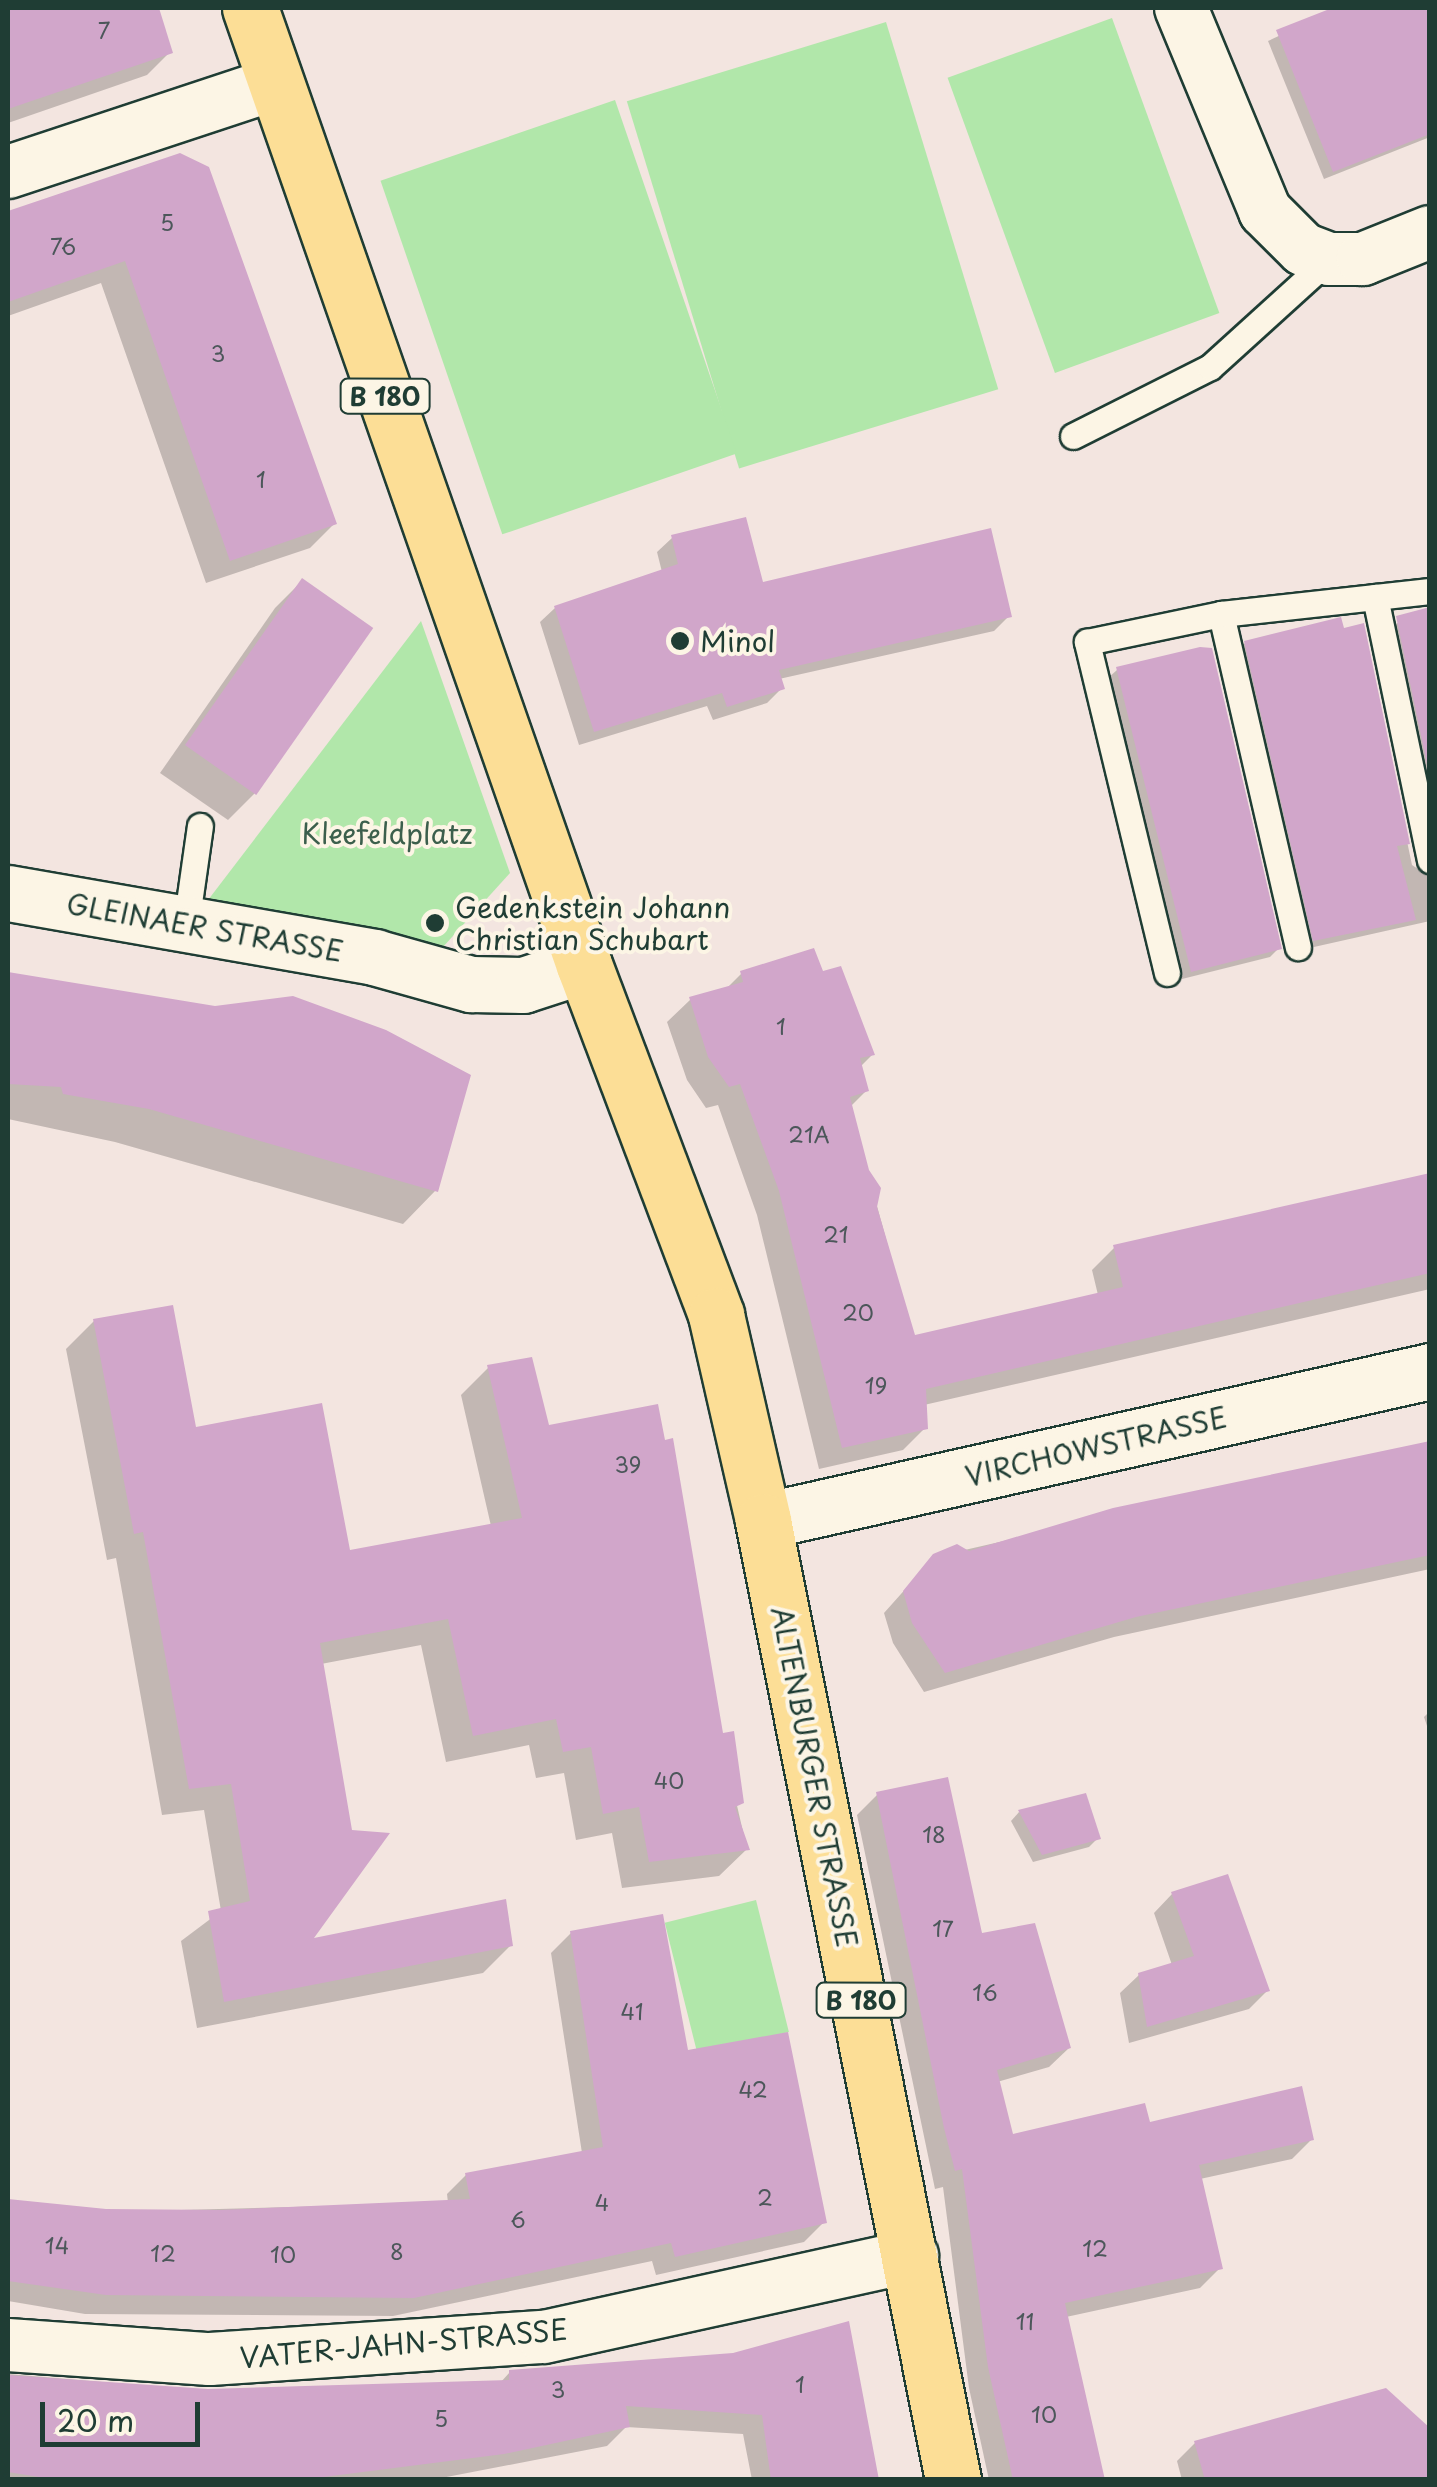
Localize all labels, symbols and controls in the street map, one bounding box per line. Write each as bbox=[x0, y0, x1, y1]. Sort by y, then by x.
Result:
house number: 7 bbox=[98, 17, 110, 43]
house number: 5 bbox=[160, 209, 174, 235]
house number: 76 bbox=[50, 233, 76, 259]
house number: 3 bbox=[211, 340, 225, 366]
road number: B 180 bbox=[338, 376, 432, 416]
house number: 1 bbox=[256, 466, 266, 492]
place label: Minol bbox=[700, 624, 775, 658]
marker: Minol bbox=[669, 630, 691, 652]
park label: Kleefeldplatz bbox=[302, 816, 472, 850]
street label: GLEINAER STRASSE bbox=[63, 886, 347, 968]
place label: Gedenkstein Johann Christian Schubart bbox=[455, 890, 731, 956]
marker: Gedenkstein Johann Christian Schubart bbox=[424, 912, 446, 934]
house number: 1 bbox=[776, 1013, 786, 1039]
house number: 21A bbox=[788, 1121, 830, 1147]
house number: 21 bbox=[823, 1221, 849, 1247]
house number: 20 bbox=[842, 1299, 874, 1325]
house number: 19 bbox=[865, 1372, 887, 1398]
street label: VIRCHOWSTRASSE bbox=[962, 1400, 1230, 1492]
house number: 39 bbox=[615, 1451, 641, 1477]
street label: ALTENBURGER STRASSE bbox=[765, 1602, 865, 1952]
house number: 40 bbox=[654, 1767, 684, 1793]
house number: 18 bbox=[922, 1821, 946, 1847]
house number: 17 bbox=[932, 1915, 954, 1941]
house number: 16 bbox=[972, 1979, 998, 2005]
road number: B 180 bbox=[814, 1980, 908, 2020]
house number: 41 bbox=[620, 1998, 644, 2024]
house number: 42 bbox=[738, 2076, 768, 2102]
house number: 2 bbox=[757, 2184, 773, 2210]
house number: 4 bbox=[595, 2189, 609, 2215]
house number: 6 bbox=[510, 2206, 526, 2232]
house number: 14 bbox=[45, 2232, 69, 2258]
house number: 12 bbox=[1082, 2235, 1108, 2261]
house number: 8 bbox=[390, 2238, 404, 2264]
house number: 12 bbox=[150, 2240, 176, 2266]
house number: 10 bbox=[270, 2241, 296, 2267]
house number: 11 bbox=[1016, 2308, 1034, 2334]
street label: VATER-JAHN-STRASSE bbox=[239, 2312, 569, 2374]
house number: 1 bbox=[795, 2371, 805, 2397]
house number: 3 bbox=[551, 2376, 565, 2402]
scale bar bbox=[45, 2382, 205, 2444]
text: 20 m bbox=[57, 2397, 134, 2442]
house number: 10 bbox=[1031, 2401, 1057, 2427]
house number: 5 bbox=[434, 2405, 448, 2431]

